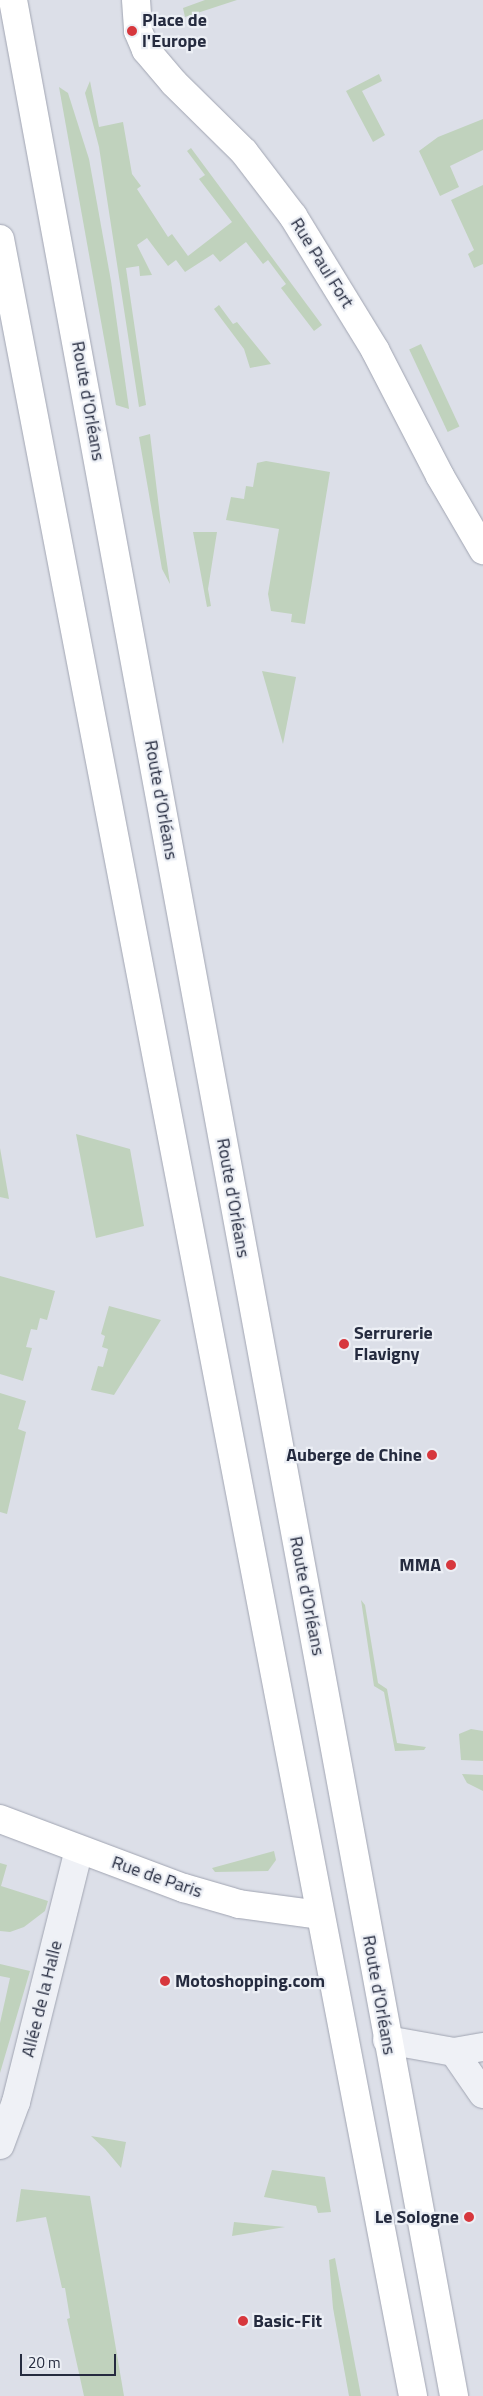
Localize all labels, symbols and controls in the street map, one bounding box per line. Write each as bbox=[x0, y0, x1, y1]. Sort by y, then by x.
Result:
place label: Place de l'Europe bbox=[142, 10, 207, 52]
marker: Place de l'Europe bbox=[126, 25, 138, 37]
street label: Rue Paul Fort bbox=[286, 214, 358, 312]
street label: Route d'Orléans bbox=[67, 340, 109, 462]
street label: Route d'Orléans bbox=[140, 739, 182, 861]
street label: Route d'Orléans bbox=[212, 1137, 254, 1259]
place label: Serrurerie Flavigny bbox=[354, 1323, 433, 1366]
marker: Serrurerie Flavigny bbox=[338, 1338, 350, 1350]
place label: Auberge de Chine bbox=[286, 1444, 422, 1466]
marker: Auberge de Chine bbox=[426, 1449, 438, 1461]
street label: Route d'Orléans bbox=[285, 1535, 329, 1657]
place label: MMA bbox=[399, 1554, 441, 1576]
marker: MMA bbox=[445, 1559, 457, 1571]
street label: Rue de Paris bbox=[109, 1851, 205, 1903]
street label: Route d'Orléans bbox=[358, 1934, 400, 2056]
street label: Allée de la Halle bbox=[17, 1938, 67, 2060]
place label: Motoshopping.com bbox=[175, 1970, 325, 1992]
marker: Motoshopping.com bbox=[159, 1975, 171, 1987]
place label: Le Sologne bbox=[375, 2206, 459, 2228]
marker: Le Sologne bbox=[463, 2211, 475, 2223]
place label: Basic-Fit bbox=[253, 2310, 322, 2332]
marker: Basic-Fit bbox=[237, 2315, 249, 2327]
scale bar bbox=[22, 2344, 119, 2376]
text: 20 m bbox=[28, 2351, 61, 2374]

